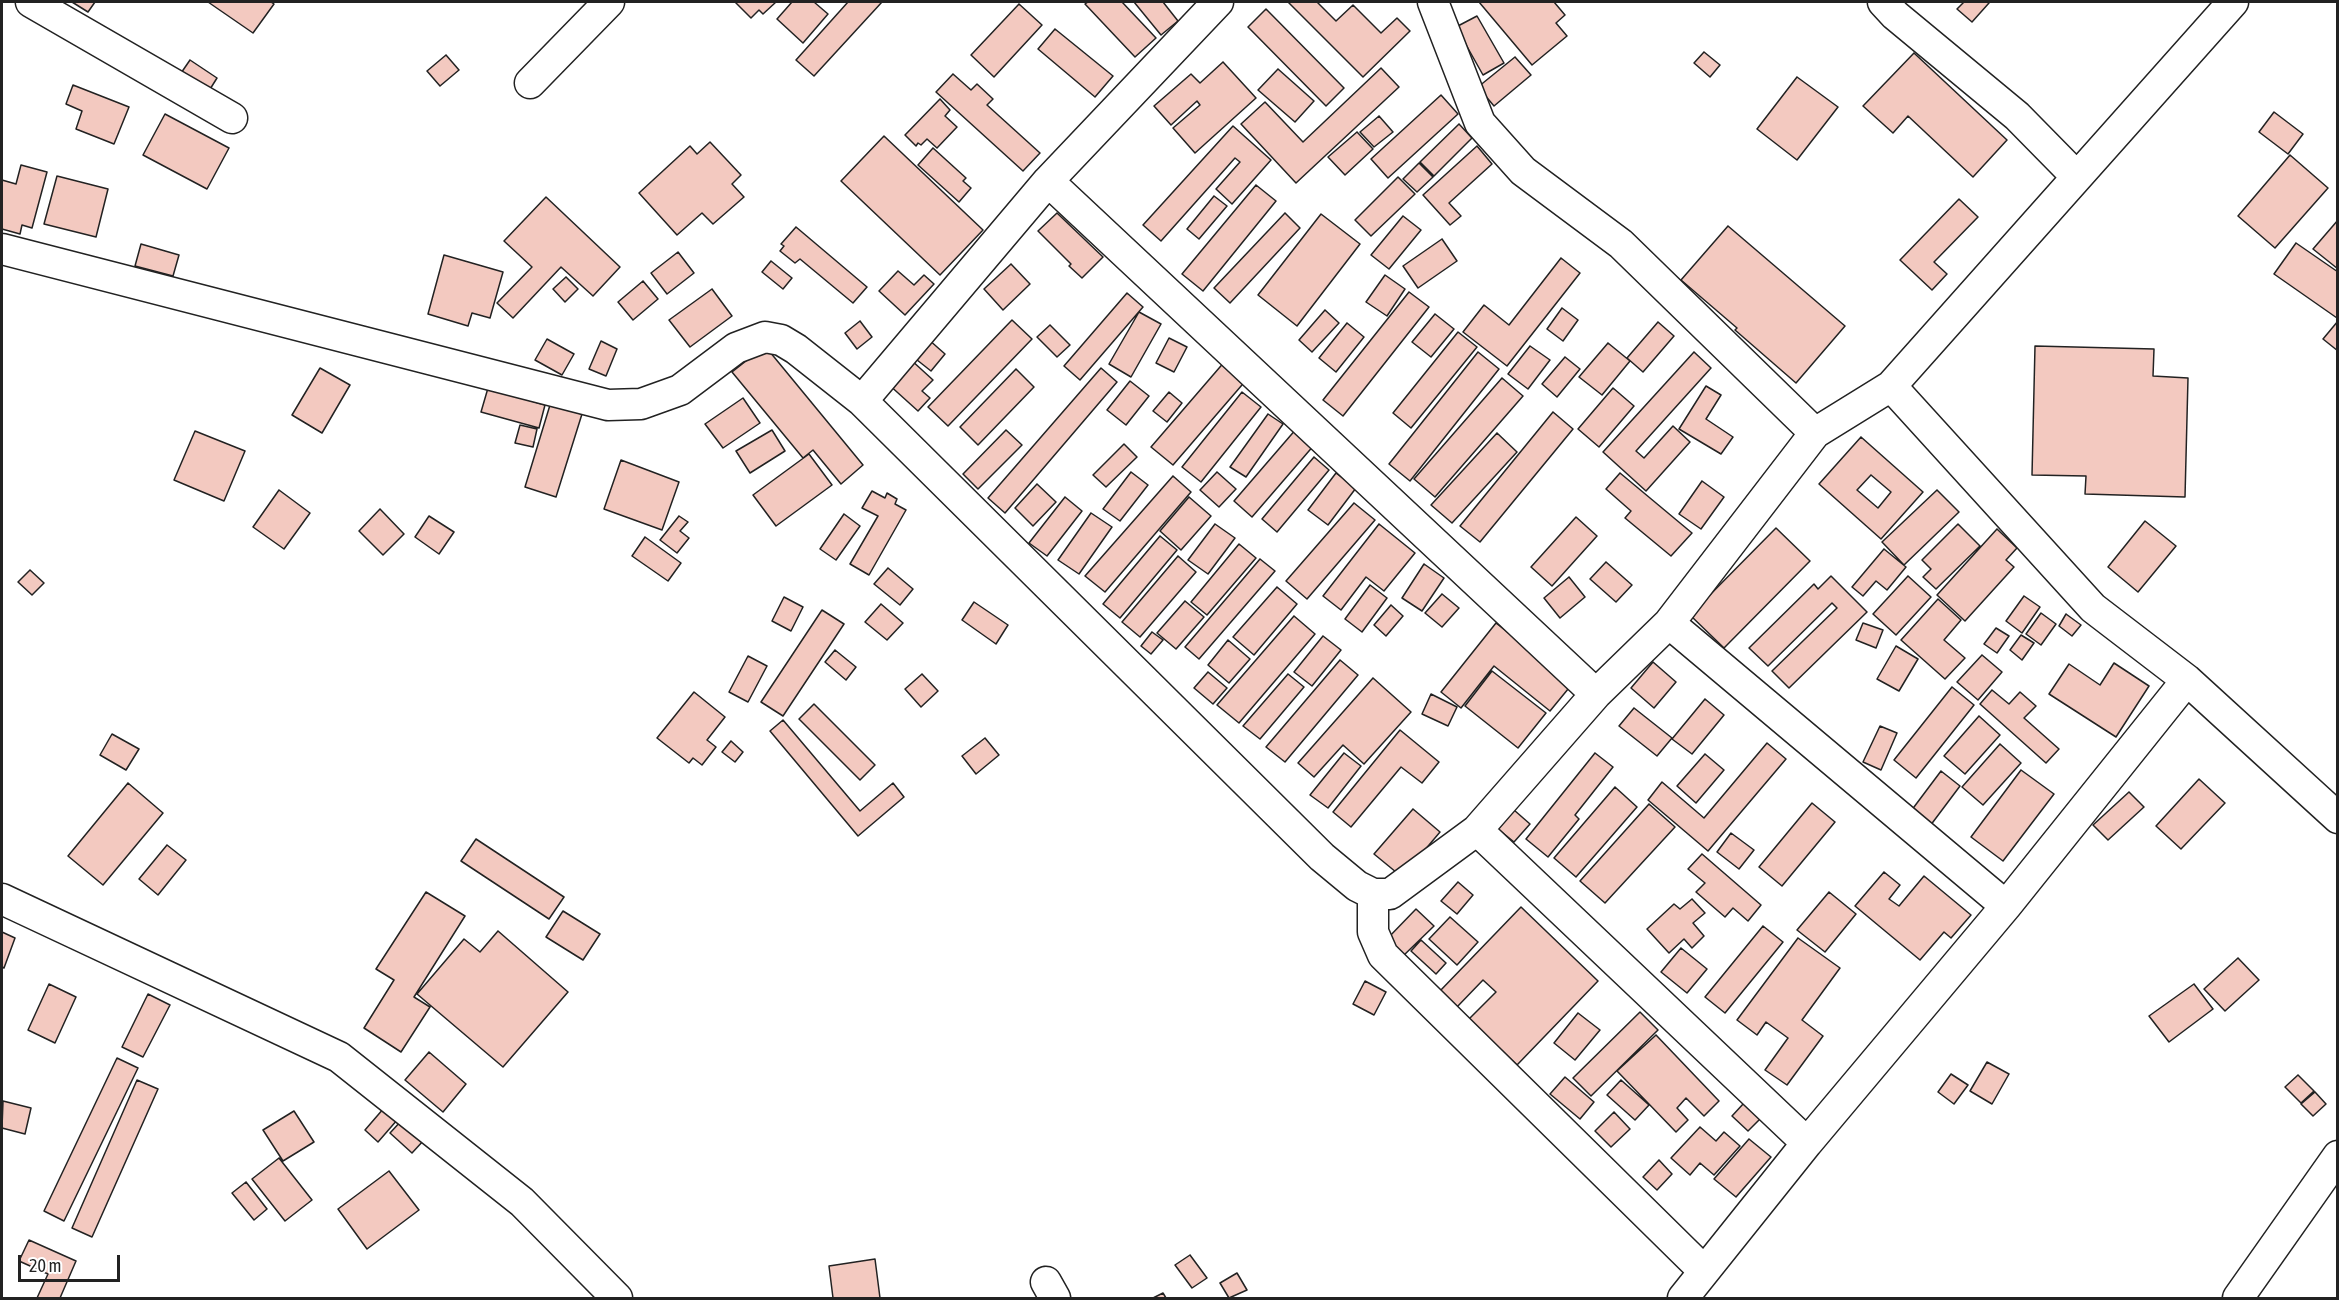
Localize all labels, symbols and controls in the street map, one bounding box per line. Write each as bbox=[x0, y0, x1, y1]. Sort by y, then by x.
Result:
scale bar bbox=[21, 1243, 123, 1281]
text: 20 m bbox=[29, 1255, 61, 1276]

